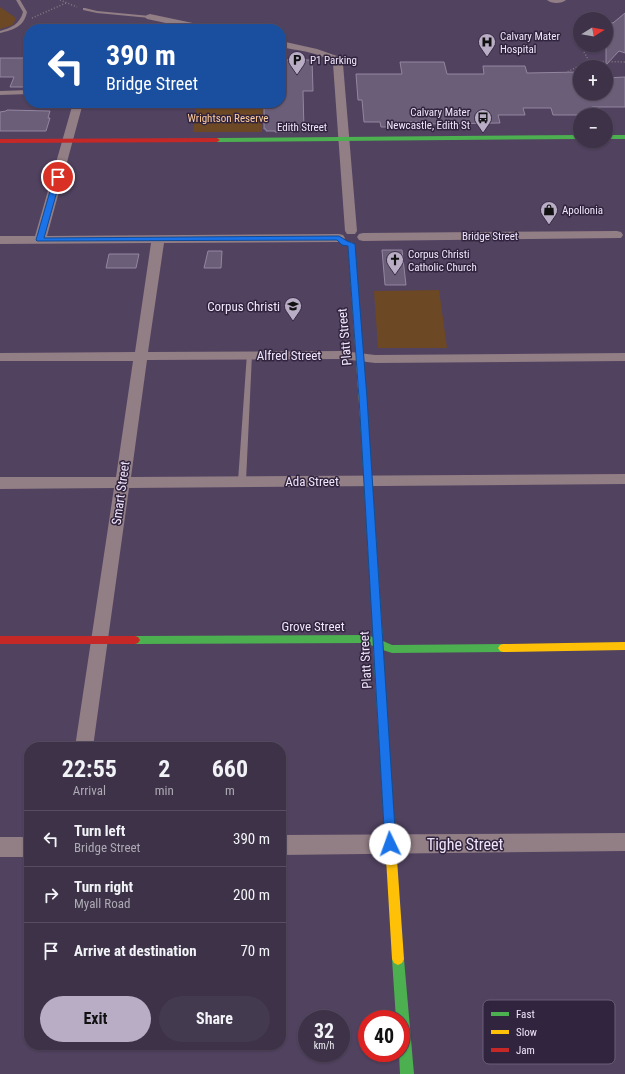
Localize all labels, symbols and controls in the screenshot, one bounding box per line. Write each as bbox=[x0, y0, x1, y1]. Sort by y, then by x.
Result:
north arrow bbox=[573, 12, 613, 52]
map controls bbox=[573, 12, 613, 148]
place label: Calvary Mater Hospital bbox=[500, 30, 560, 56]
hospital icon: Calvary Mater Hospital bbox=[477, 32, 497, 57]
text: 390 m bbox=[106, 39, 176, 72]
icon: left bbox=[40, 40, 92, 92]
parking icon: P1 Parking bbox=[287, 50, 307, 75]
place label: P1 Parking bbox=[310, 54, 357, 67]
button: + bbox=[573, 60, 613, 100]
text: Bridge Street bbox=[106, 73, 198, 94]
place label: Calvary Mater Newcastle, Edith St bbox=[386, 106, 471, 132]
bus stop icon: Calvary Mater Newcastle, Edith St bbox=[473, 108, 493, 133]
button: − bbox=[573, 108, 613, 148]
park label: Wrightson Reserve bbox=[188, 112, 268, 125]
street label: Edith Street bbox=[277, 121, 327, 134]
pin bbox=[41, 160, 75, 194]
icon: arrive bbox=[47, 166, 69, 188]
shop icon: Apollonia bbox=[539, 200, 559, 225]
place label: Apollonia bbox=[562, 204, 603, 217]
street label: Bridge Street bbox=[462, 230, 518, 243]
place label: Corpus Christi Catholic Church bbox=[408, 248, 477, 274]
church icon: Corpus Christi Catholic Church bbox=[385, 250, 405, 275]
school or university icon: Corpus Christi bbox=[283, 296, 303, 321]
place label: Corpus Christi bbox=[207, 299, 280, 314]
street label: Platt Street bbox=[335, 307, 354, 366]
street label: Alfred Street bbox=[257, 348, 321, 363]
street label: Smart Street bbox=[109, 460, 132, 526]
street label: Ada Street bbox=[285, 474, 339, 489]
street label: Grove Street bbox=[282, 619, 345, 634]
street label: Platt Street bbox=[356, 631, 374, 689]
text: 22:55 bbox=[62, 755, 117, 783]
text: 2 bbox=[158, 755, 170, 783]
text: 660 bbox=[212, 755, 248, 783]
text: Arrival bbox=[73, 783, 106, 798]
text: min bbox=[155, 783, 174, 798]
text: m bbox=[225, 783, 235, 798]
text: Turn left bbox=[74, 822, 125, 840]
position arrow bbox=[369, 823, 411, 865]
icon: left bbox=[40, 828, 62, 850]
text: 390 m bbox=[233, 830, 270, 848]
street label: Tighe Street bbox=[427, 835, 503, 854]
text: Bridge Street bbox=[74, 840, 140, 855]
text: Turn right bbox=[74, 878, 133, 896]
icon: right bbox=[40, 884, 62, 906]
text: 200 m bbox=[233, 886, 270, 904]
text: Myall Road bbox=[74, 896, 130, 911]
icon: arrive bbox=[40, 940, 62, 962]
text: Arrive at destination bbox=[74, 942, 197, 960]
text: 70 m bbox=[240, 942, 270, 960]
button: Exit bbox=[40, 996, 151, 1042]
button: Share bbox=[159, 996, 270, 1042]
legend bbox=[483, 1000, 615, 1064]
text: Fast bbox=[516, 1008, 535, 1021]
speed limit sign: 40 bbox=[358, 1010, 410, 1062]
text: 32 bbox=[314, 1019, 334, 1043]
text: Slow bbox=[516, 1026, 537, 1039]
text: km/h bbox=[314, 1040, 334, 1051]
text: Jam bbox=[516, 1044, 535, 1057]

